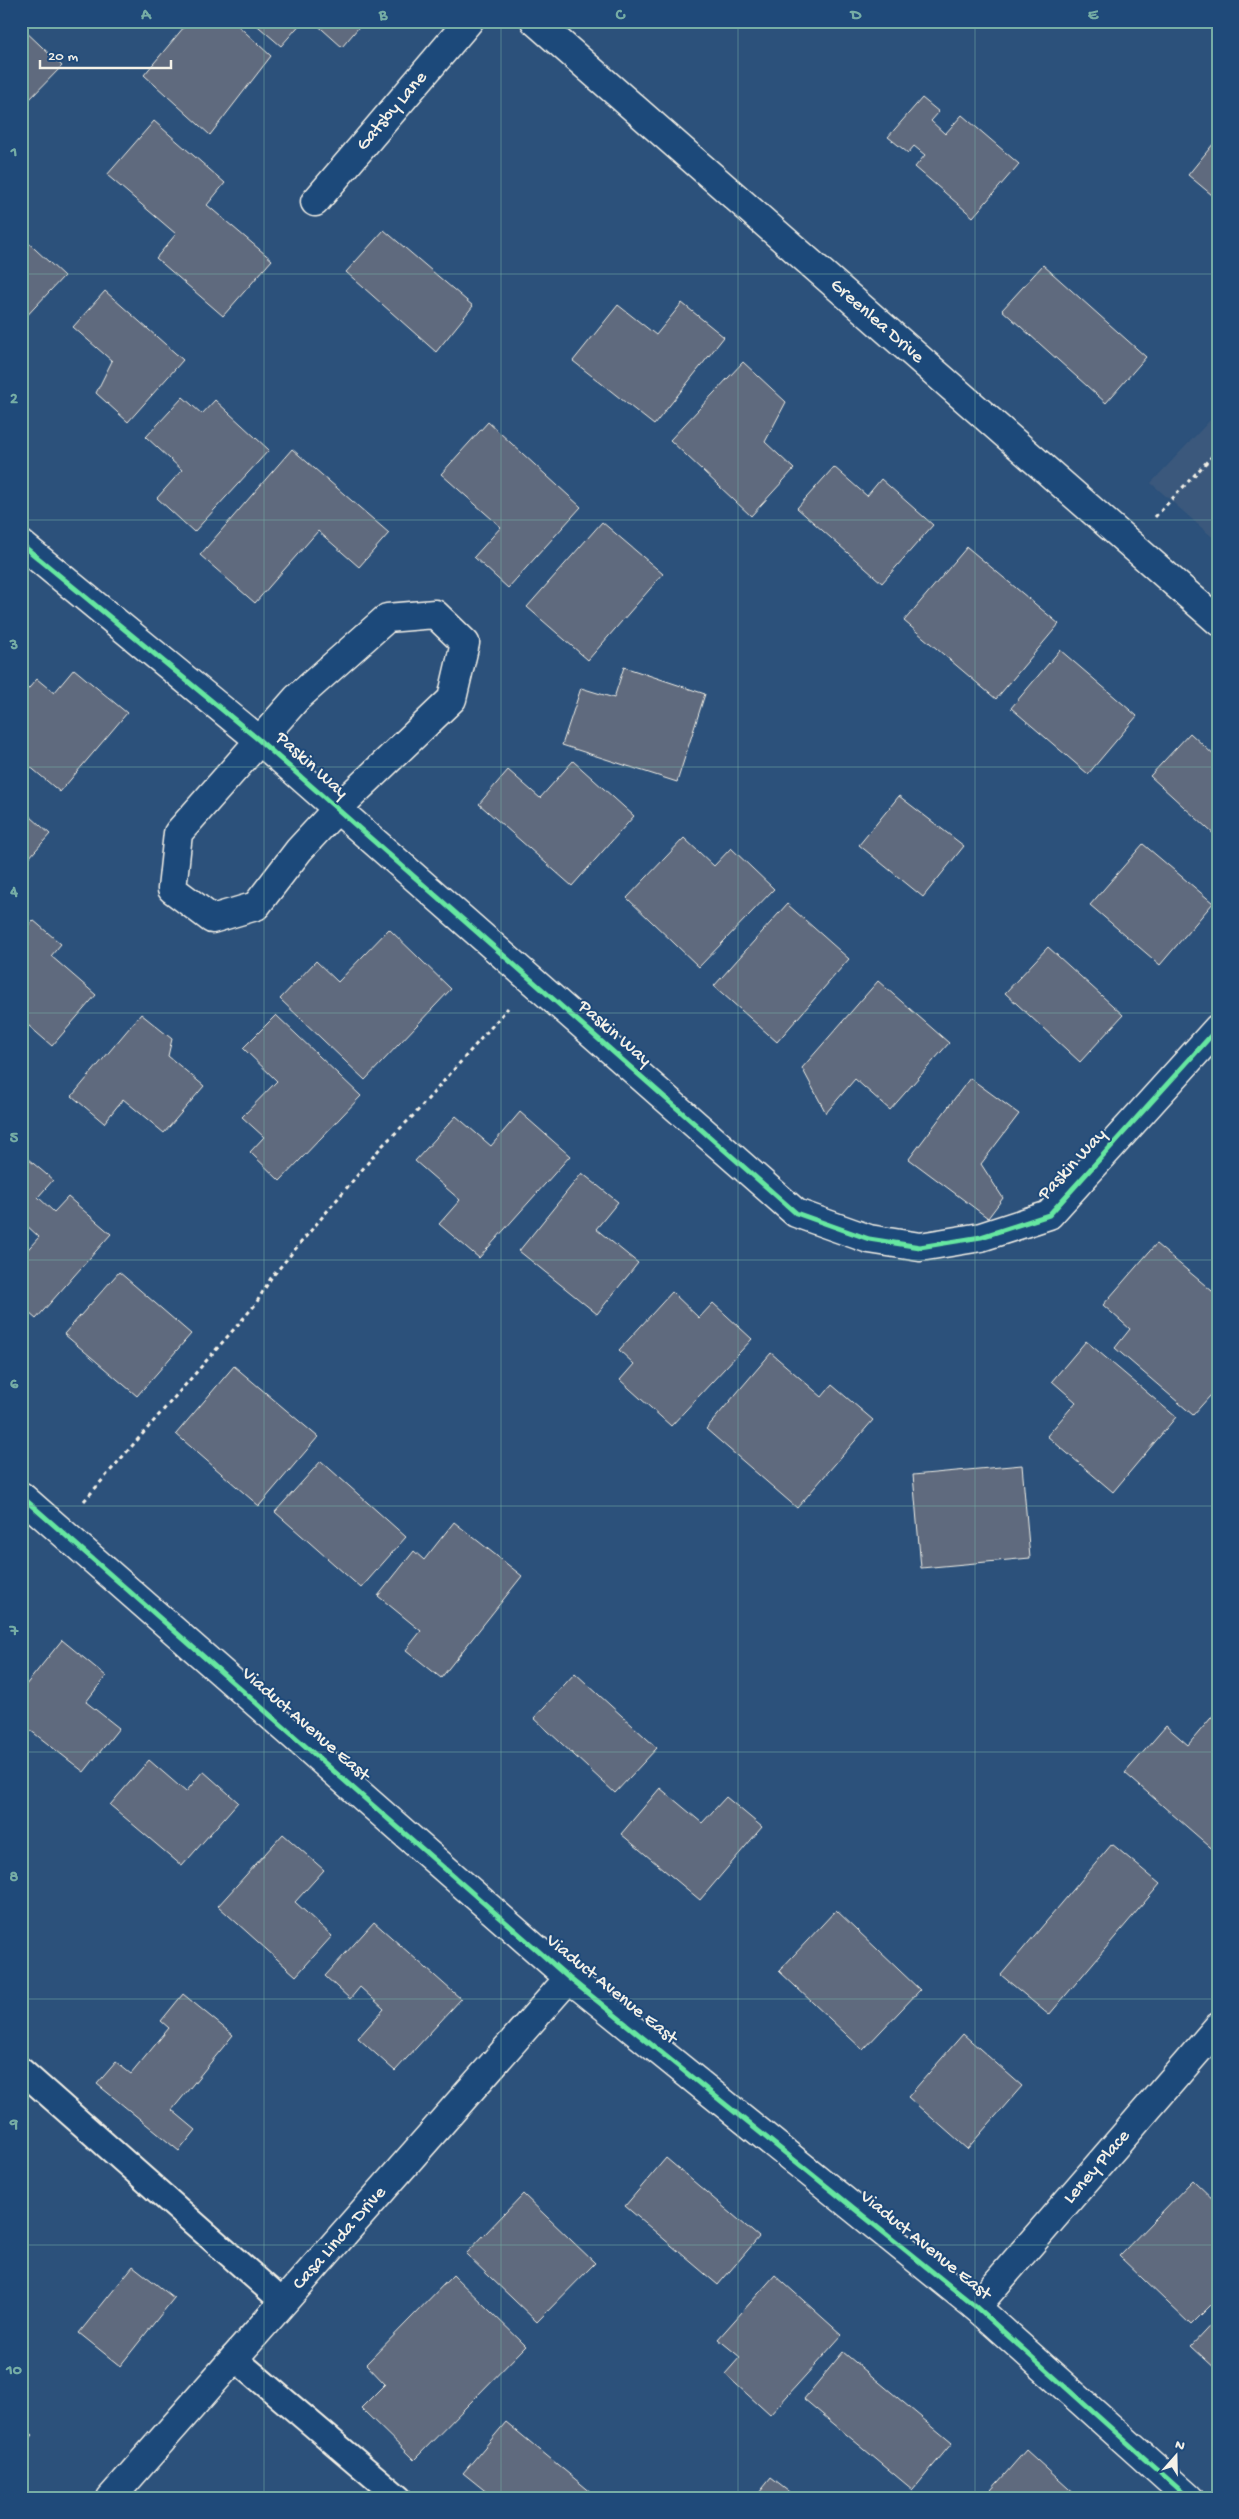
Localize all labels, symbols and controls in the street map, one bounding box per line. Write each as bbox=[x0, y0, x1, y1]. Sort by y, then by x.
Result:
text: A bbox=[140, 7, 152, 26]
text: B bbox=[378, 7, 388, 26]
text: C bbox=[615, 7, 626, 26]
text: D bbox=[849, 7, 862, 26]
text: E bbox=[1088, 7, 1099, 26]
scale bar bbox=[40, 38, 171, 70]
text: 20 m bbox=[48, 48, 78, 66]
street label: Gatsby Lane bbox=[352, 67, 433, 156]
text: 1 bbox=[10, 144, 17, 163]
street label: Greenlea Drive bbox=[825, 274, 929, 369]
text: 2 bbox=[10, 391, 18, 410]
text: 3 bbox=[9, 637, 18, 656]
street label: Paskin Way bbox=[269, 727, 353, 805]
text: 4 bbox=[9, 884, 18, 903]
street label: Paskin Way bbox=[572, 995, 656, 1073]
street label: Paskin Way bbox=[1033, 1124, 1113, 1207]
text: 5 bbox=[10, 1130, 19, 1149]
text: 6 bbox=[10, 1376, 19, 1395]
text: 7 bbox=[9, 1623, 19, 1642]
street label: Viaduct Avenue East bbox=[235, 1662, 376, 1789]
text: 8 bbox=[10, 1869, 19, 1888]
street label: Viaduct Avenue East bbox=[540, 1929, 683, 2052]
text: 9 bbox=[9, 2116, 18, 2135]
street label: Leney Place bbox=[1059, 2125, 1136, 2209]
street label: Casa Linda Drive bbox=[288, 2182, 392, 2295]
street label: Viaduct Avenue East bbox=[854, 2185, 997, 2308]
text: 10 bbox=[5, 2362, 22, 2381]
north arrow bbox=[1152, 2432, 1202, 2482]
text: N bbox=[1172, 2437, 1187, 2456]

